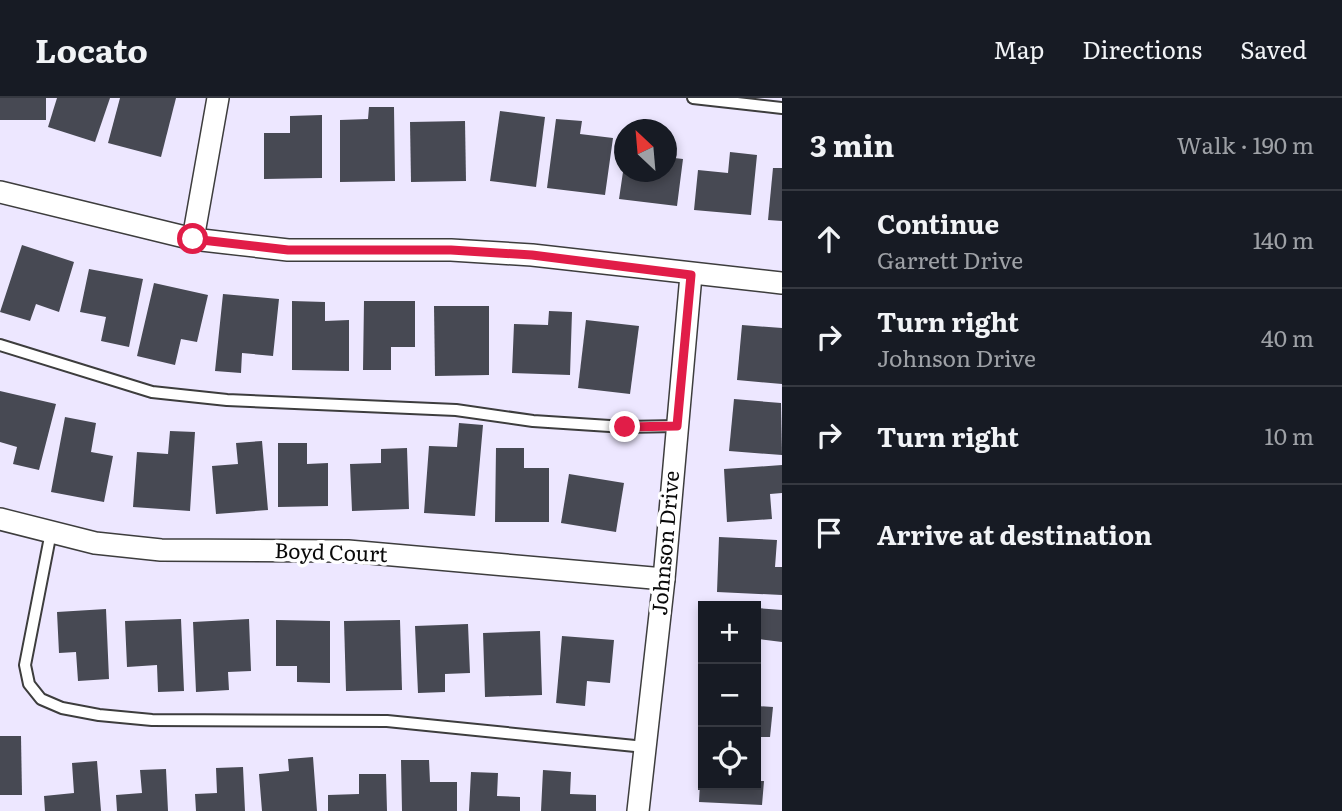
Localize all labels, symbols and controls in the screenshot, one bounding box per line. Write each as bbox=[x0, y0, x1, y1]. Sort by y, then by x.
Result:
text: Locato bbox=[35, 24, 148, 73]
text: Map bbox=[993, 31, 1044, 66]
text: Directions bbox=[1082, 31, 1202, 66]
text: Saved bbox=[1240, 31, 1307, 66]
north arrow bbox=[614, 119, 677, 182]
text: 3 min bbox=[810, 122, 894, 166]
text: Walk · 190 m bbox=[1177, 127, 1314, 161]
text: Continue bbox=[877, 203, 999, 242]
icon: ahead bbox=[810, 220, 848, 258]
text: 140 m bbox=[1253, 222, 1314, 256]
route start bbox=[177, 223, 208, 254]
text: Garrett Drive bbox=[877, 242, 1023, 276]
text: Turn right bbox=[877, 301, 1019, 340]
icon: right bbox=[810, 318, 848, 356]
text: 40 m bbox=[1261, 320, 1314, 354]
text: Johnson Drive bbox=[877, 340, 1036, 374]
route end bbox=[609, 411, 640, 442]
icon: right bbox=[810, 416, 848, 454]
text: Turn right bbox=[877, 416, 1019, 455]
text: 10 m bbox=[1264, 418, 1314, 452]
street label: Johnson Drive bbox=[642, 469, 685, 616]
icon: arrive bbox=[810, 514, 848, 552]
text: Arrive at destination bbox=[877, 514, 1152, 553]
street label: Boyd Court bbox=[274, 533, 389, 568]
map controls bbox=[698, 601, 761, 790]
button: + bbox=[698, 601, 761, 664]
button: − bbox=[698, 664, 761, 727]
button: locate bbox=[698, 727, 761, 790]

